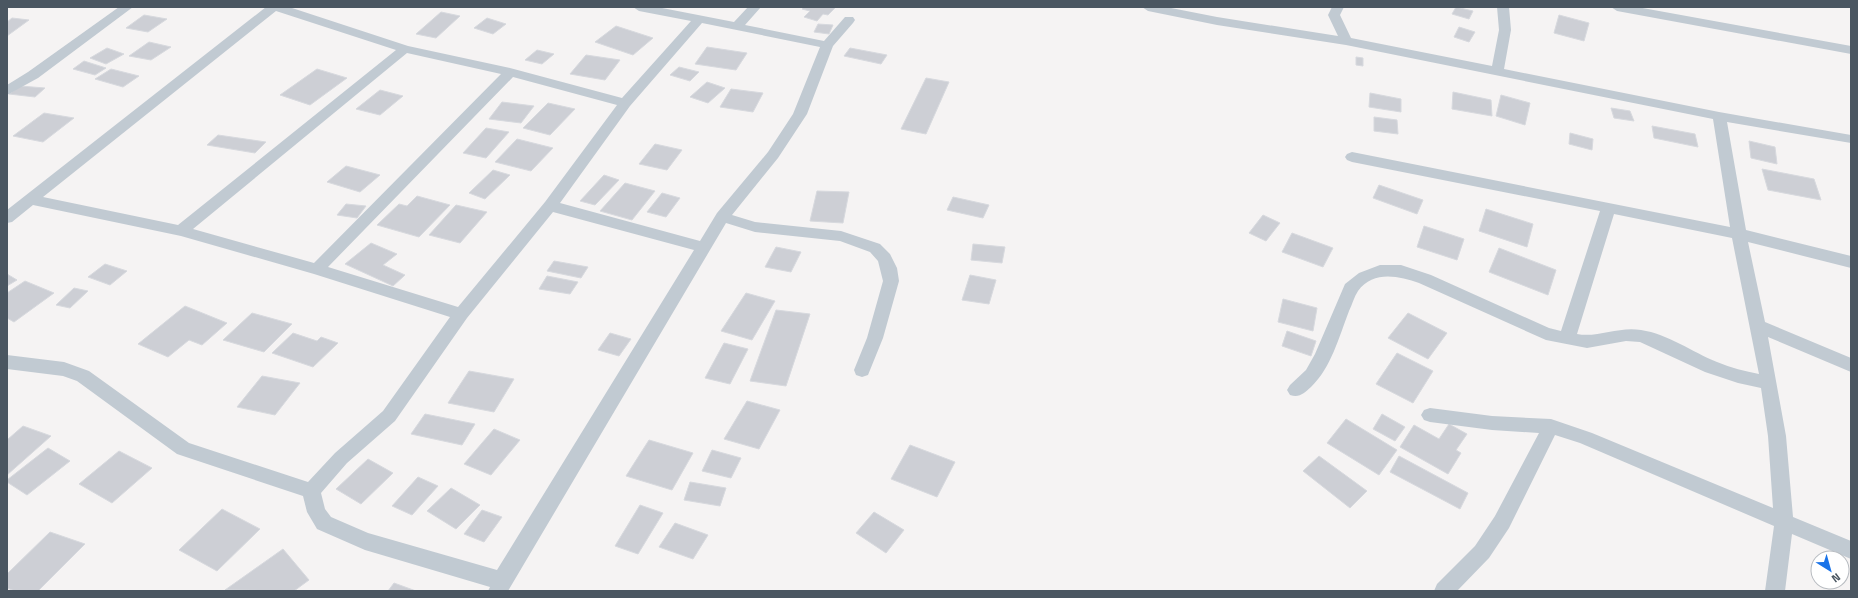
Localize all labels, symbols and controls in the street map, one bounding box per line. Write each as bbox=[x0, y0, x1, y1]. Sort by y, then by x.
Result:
north arrow bbox=[1810, 550, 1850, 590]
text: N bbox=[1828, 569, 1844, 587]

